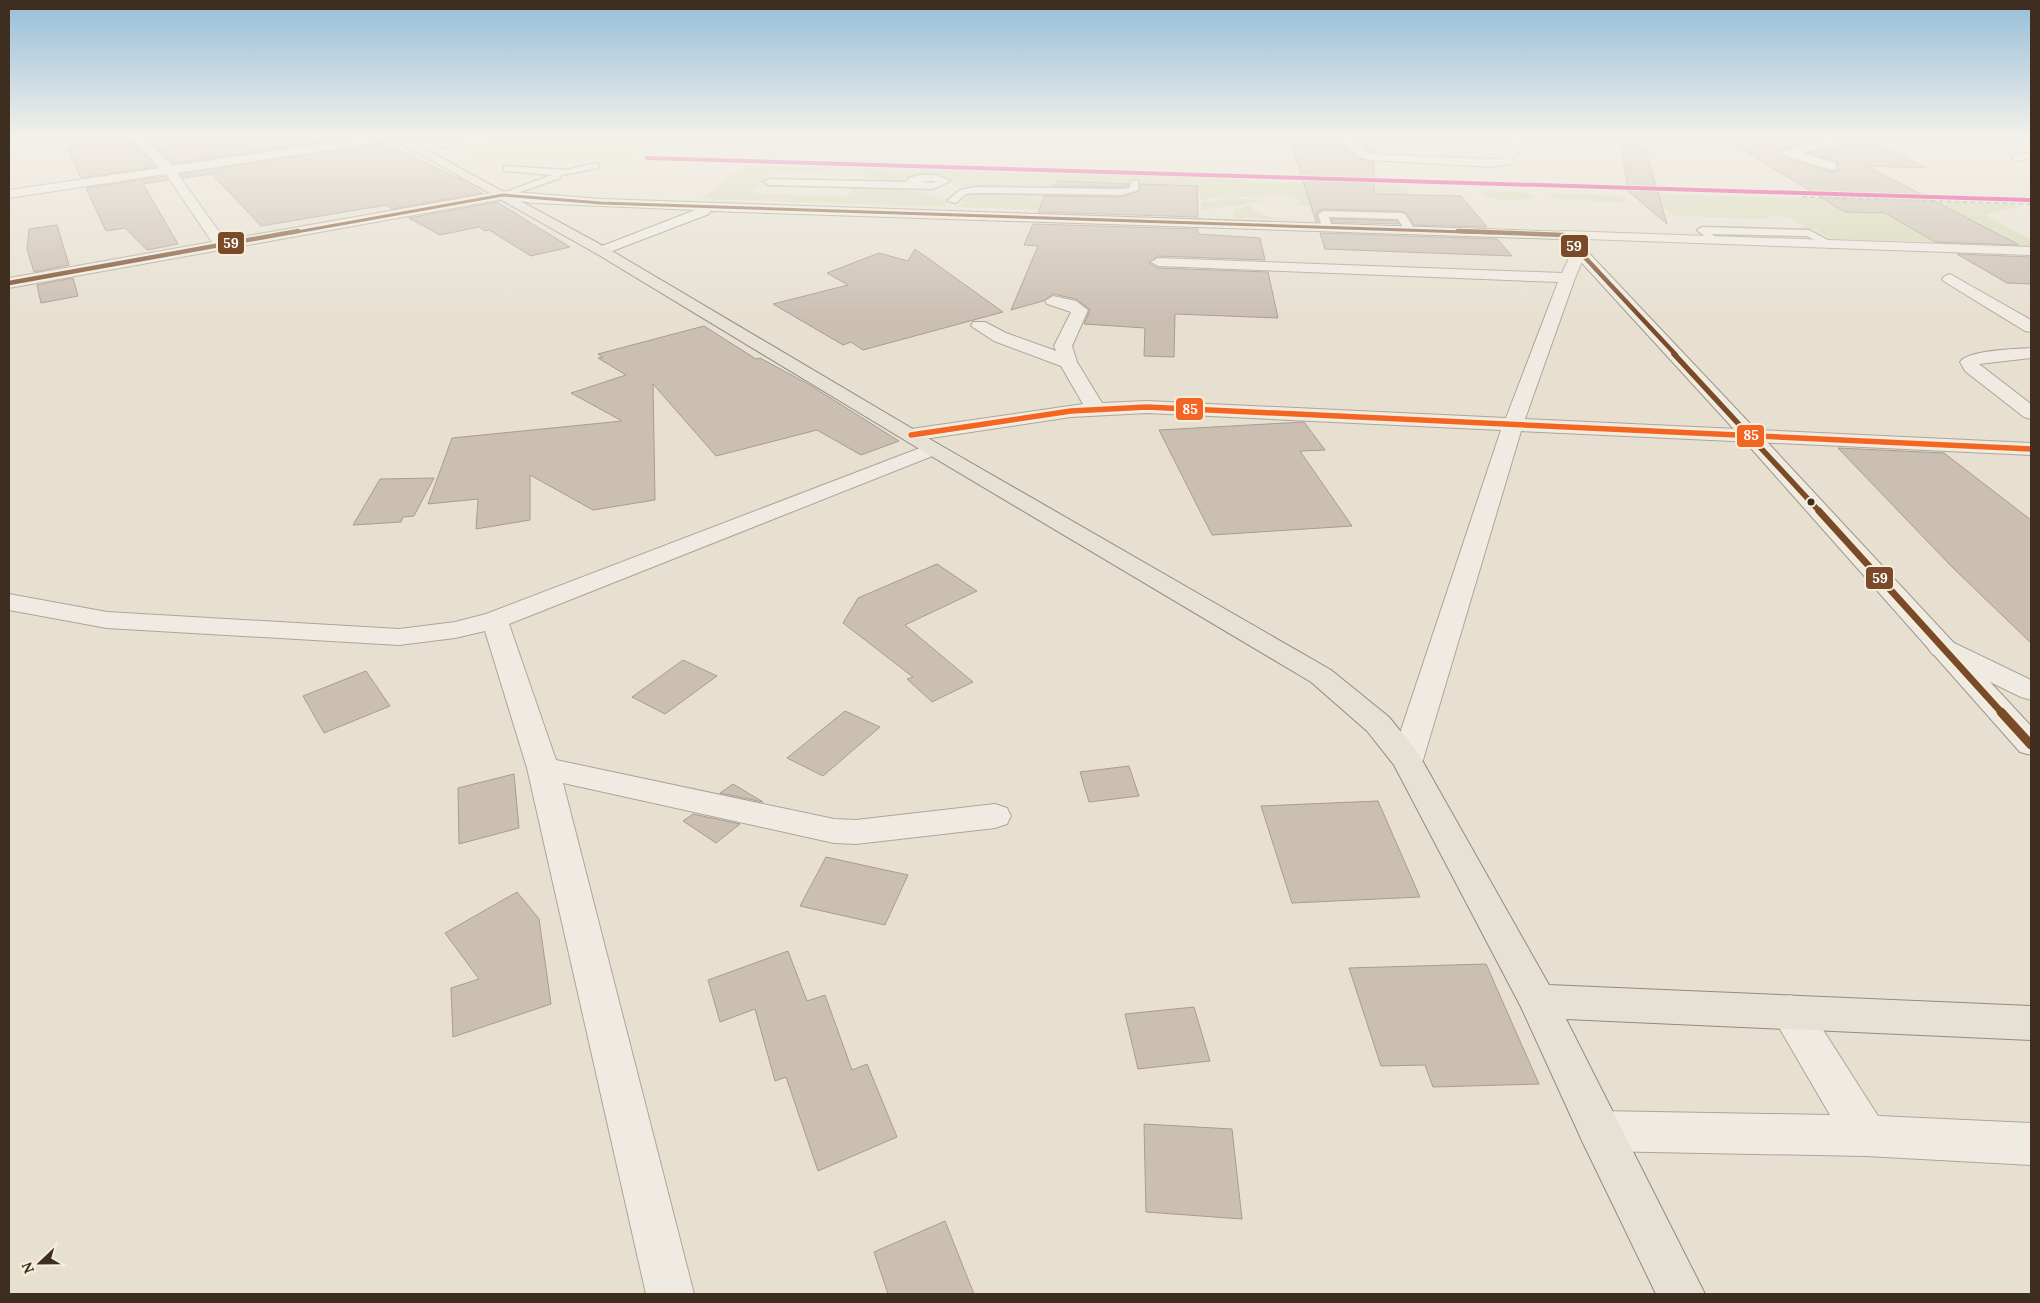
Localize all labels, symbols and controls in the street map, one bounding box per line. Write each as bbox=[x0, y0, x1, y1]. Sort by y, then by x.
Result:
line badge: 59 bbox=[217, 231, 245, 255]
text: 59 bbox=[223, 234, 239, 252]
line badge: 59 bbox=[1560, 234, 1589, 258]
text: 59 bbox=[1566, 237, 1582, 255]
line badge: 85 bbox=[1175, 397, 1204, 421]
text: 85 bbox=[1182, 400, 1198, 418]
line badge: 85 bbox=[1736, 424, 1765, 448]
text: 85 bbox=[1743, 426, 1759, 444]
unlabelled marker bbox=[1806, 497, 1816, 507]
line badge: 59 bbox=[1865, 566, 1894, 590]
text: 59 bbox=[1872, 569, 1888, 587]
north arrow bbox=[15, 1238, 65, 1288]
text: N bbox=[18, 1259, 38, 1276]

